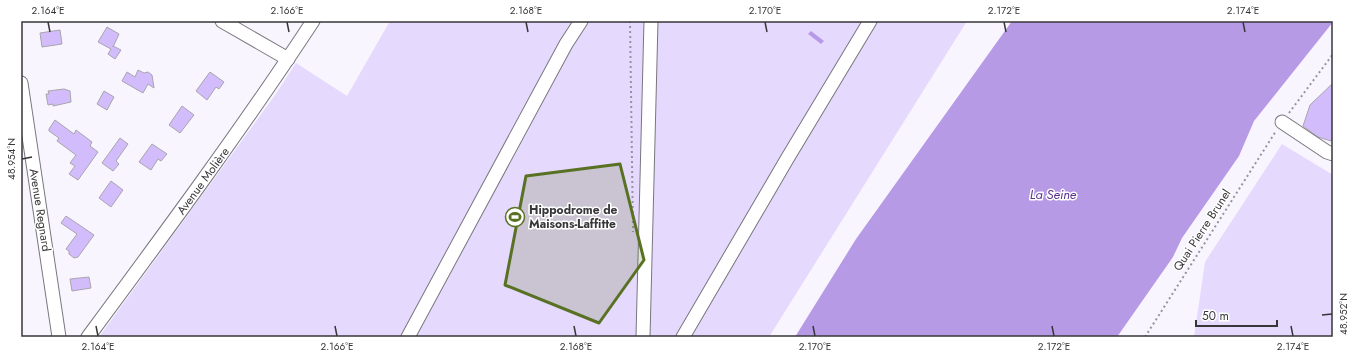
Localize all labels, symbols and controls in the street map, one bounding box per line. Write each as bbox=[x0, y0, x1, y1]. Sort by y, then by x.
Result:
text: 2.164°E bbox=[31, 3, 65, 18]
text: 2.166°E bbox=[271, 3, 304, 18]
text: 2.168°E bbox=[510, 3, 542, 18]
text: 2.170°E bbox=[749, 3, 781, 18]
text: 2.172°E bbox=[988, 3, 1020, 18]
text: 2.174°E bbox=[1227, 3, 1259, 18]
text: 48.954°N bbox=[4, 138, 19, 180]
street label: Avenue Molière bbox=[172, 144, 234, 218]
street label: Avenue Regnard bbox=[25, 167, 55, 253]
water label: La Seine bbox=[1030, 185, 1077, 204]
street label: Quai Pierre Brunel bbox=[1169, 186, 1235, 274]
place label: Hippodrome de Maisons-Laffitte bbox=[529, 201, 618, 233]
sports icon: Hippodrome de Maisons-Laffitte bbox=[504, 206, 526, 228]
text: 48.952°N bbox=[1336, 293, 1351, 335]
scale bar bbox=[1196, 302, 1277, 328]
text: 50 m bbox=[1202, 307, 1229, 325]
text: 2.164°E bbox=[81, 339, 115, 354]
text: 2.166°E bbox=[321, 339, 354, 354]
text: 2.168°E bbox=[560, 339, 592, 354]
text: 2.170°E bbox=[799, 339, 831, 354]
text: 2.172°E bbox=[1038, 339, 1070, 354]
text: 2.174°E bbox=[1277, 339, 1309, 354]

